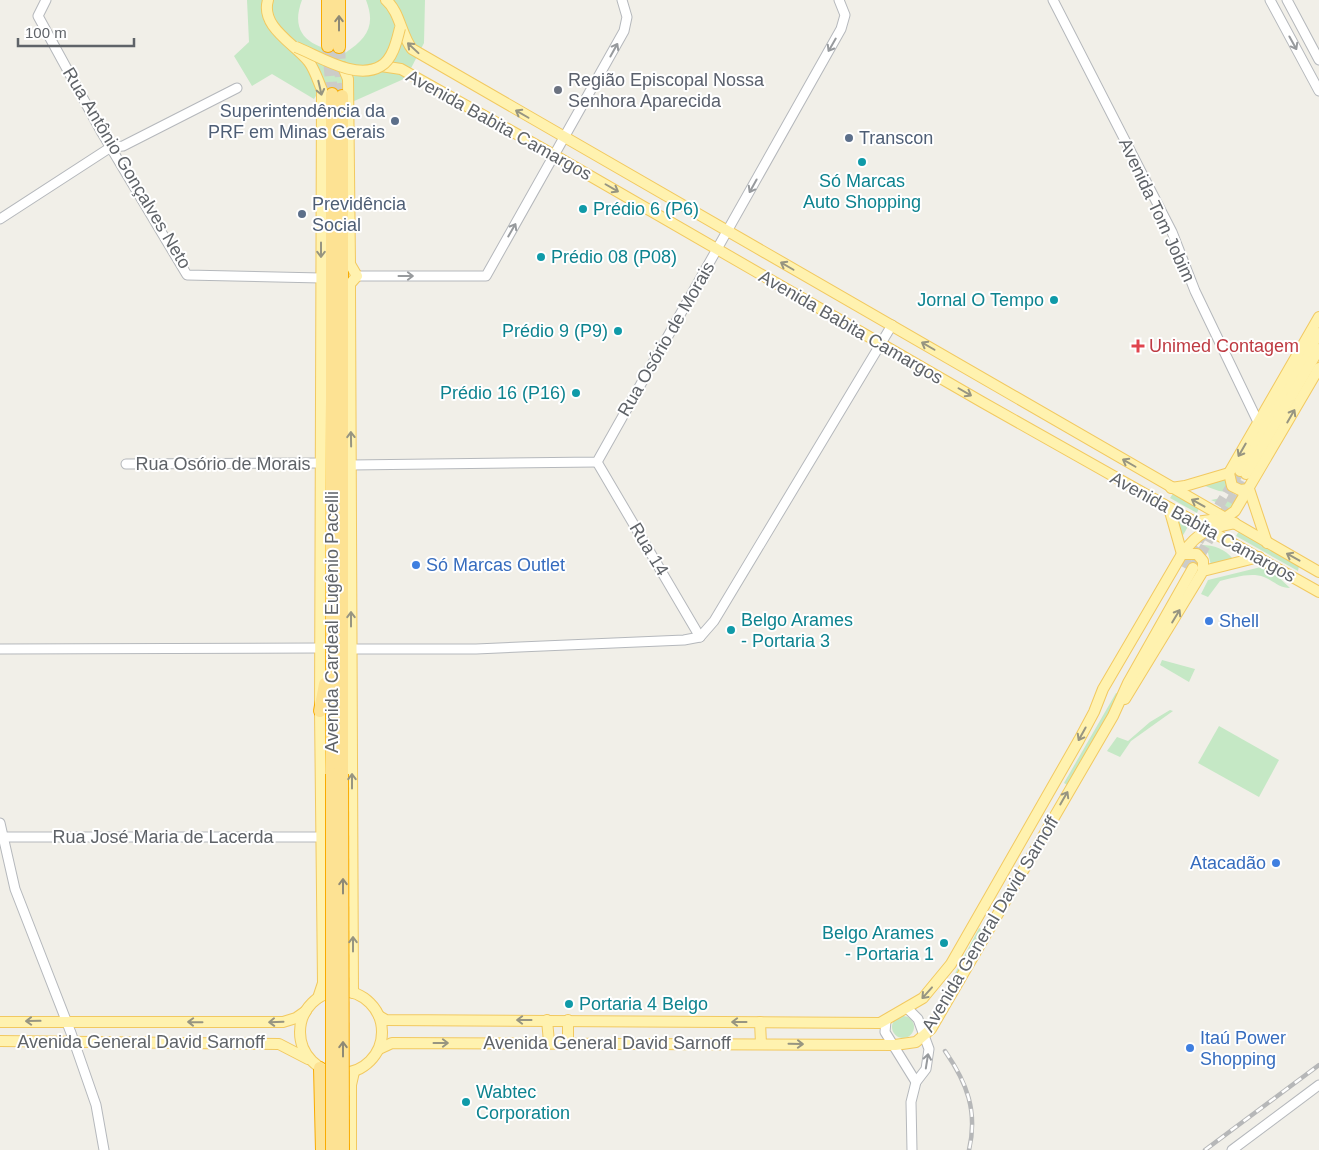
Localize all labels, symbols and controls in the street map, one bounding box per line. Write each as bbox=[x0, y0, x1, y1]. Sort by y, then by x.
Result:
scale bar bbox=[18, 15, 134, 47]
one-way arrow bbox=[334, 16, 344, 32]
text: 100 m bbox=[25, 24, 67, 41]
one-way arrow bbox=[1289, 35, 1298, 50]
one-way arrow bbox=[827, 37, 837, 51]
one-way arrow bbox=[406, 42, 419, 53]
one-way arrow bbox=[609, 43, 619, 57]
street label: Rua Antônio Gonçalves Neto bbox=[59, 64, 195, 272]
street label: Avenida Babita Camargos bbox=[403, 66, 595, 184]
place label: Região Episcopal Nossa Senhora Aparecida bbox=[568, 70, 765, 111]
one-way arrow bbox=[316, 79, 325, 95]
marker: Região Episcopal Nossa Senhora Aparecida bbox=[552, 84, 564, 96]
place label: Superintendência da PRF em Minas Gerais bbox=[208, 101, 386, 142]
one-way arrow bbox=[516, 109, 530, 119]
marker: Superintendência da PRF em Minas Gerais bbox=[389, 115, 401, 127]
place label: Transcon bbox=[859, 128, 933, 148]
marker: Transcon bbox=[843, 132, 855, 144]
street label: Avenida Tom Jobim bbox=[1115, 135, 1199, 285]
marker: Só Marcas Auto Shopping bbox=[856, 156, 868, 168]
place label: Só Marcas Auto Shopping bbox=[803, 171, 921, 212]
one-way arrow bbox=[747, 179, 757, 193]
one-way arrow bbox=[604, 184, 618, 194]
place label: Previdência Social bbox=[312, 194, 407, 235]
place label: Prédio 6 (P6) bbox=[593, 199, 699, 219]
marker: Prédio 6 (P6) bbox=[577, 203, 589, 215]
marker: Previdência Social bbox=[296, 208, 308, 220]
one-way arrow bbox=[507, 222, 517, 237]
one-way arrow bbox=[316, 242, 326, 258]
place label: Prédio 08 (P08) bbox=[551, 247, 677, 267]
marker: Prédio 08 (P08) bbox=[535, 251, 547, 263]
street label: Rua Osório de Morais bbox=[614, 258, 718, 420]
one-way arrow bbox=[780, 261, 794, 271]
street label: Avenida Babita Camargos bbox=[756, 266, 946, 388]
one-way arrow bbox=[397, 271, 413, 281]
place label: Jornal O Tempo bbox=[917, 290, 1044, 310]
marker: Jornal O Tempo bbox=[1048, 294, 1060, 306]
place label: Prédio 9 (P9) bbox=[502, 321, 608, 341]
marker: Prédio 9 (P9) bbox=[612, 325, 624, 337]
place label: Unimed Contagem bbox=[1149, 336, 1299, 356]
marker: Unimed Contagem bbox=[1131, 339, 1145, 353]
one-way arrow bbox=[921, 341, 936, 351]
place label: Prédio 16 (P16) bbox=[440, 383, 566, 403]
marker: Prédio 16 (P16) bbox=[570, 387, 582, 399]
one-way arrow bbox=[957, 387, 972, 397]
one-way arrow bbox=[1286, 409, 1296, 424]
one-way arrow bbox=[346, 431, 356, 448]
one-way arrow bbox=[1236, 442, 1246, 456]
street label: Rua Osório de Morais bbox=[135, 454, 311, 474]
one-way arrow bbox=[1123, 458, 1137, 468]
street label: Avenida Babita Camargos bbox=[1107, 468, 1299, 586]
street label: Avenida Cardeal Eugênio Pacelli bbox=[322, 491, 342, 753]
one-way arrow bbox=[1192, 497, 1206, 507]
street label: Rua 14 bbox=[625, 519, 673, 579]
one-way arrow bbox=[1286, 552, 1301, 562]
place label: Só Marcas Outlet bbox=[426, 555, 565, 575]
marker: Só Marcas Outlet bbox=[410, 559, 422, 571]
one-way arrow bbox=[1172, 609, 1182, 623]
place label: Belgo Arames - Portaria 3 bbox=[741, 610, 853, 651]
one-way arrow bbox=[346, 611, 356, 628]
place label: Shell bbox=[1219, 611, 1259, 631]
marker: Shell bbox=[1203, 615, 1215, 627]
marker: Belgo Arames - Portaria 3 bbox=[725, 624, 737, 636]
one-way arrow bbox=[1077, 727, 1087, 742]
one-way arrow bbox=[347, 774, 357, 790]
one-way arrow bbox=[1060, 792, 1070, 806]
street label: Avenida General David Sarnoff bbox=[918, 812, 1063, 1035]
street label: Rua José Maria de Lacerda bbox=[52, 827, 275, 847]
place label: Atacadão bbox=[1190, 853, 1266, 873]
marker: Atacadão bbox=[1270, 857, 1282, 869]
one-way arrow bbox=[338, 879, 347, 895]
place label: Belgo Arames - Portaria 1 bbox=[822, 923, 934, 964]
one-way arrow bbox=[348, 936, 358, 952]
marker: Belgo Arames - Portaria 1 bbox=[938, 937, 950, 949]
one-way arrow bbox=[921, 987, 932, 1000]
place label: Portaria 4 Belgo bbox=[579, 994, 708, 1014]
marker: Portaria 4 Belgo bbox=[563, 998, 575, 1010]
one-way arrow bbox=[516, 1015, 532, 1025]
one-way arrow bbox=[26, 1016, 42, 1026]
one-way arrow bbox=[187, 1017, 203, 1027]
one-way arrow bbox=[269, 1017, 285, 1027]
one-way arrow bbox=[731, 1017, 747, 1027]
place label: Itaú Power Shopping bbox=[1200, 1028, 1286, 1069]
street label: Avenida General David Sarnoff bbox=[17, 1032, 266, 1052]
street label: Avenida General David Sarnoff bbox=[483, 1033, 732, 1053]
one-way arrow bbox=[432, 1038, 448, 1048]
one-way arrow bbox=[787, 1040, 803, 1049]
one-way arrow bbox=[338, 1041, 348, 1058]
marker: Itaú Power Shopping bbox=[1184, 1042, 1196, 1054]
one-way arrow bbox=[922, 1053, 932, 1069]
place label: Wabtec Corporation bbox=[476, 1082, 570, 1123]
marker: Wabtec Corporation bbox=[460, 1096, 472, 1108]

